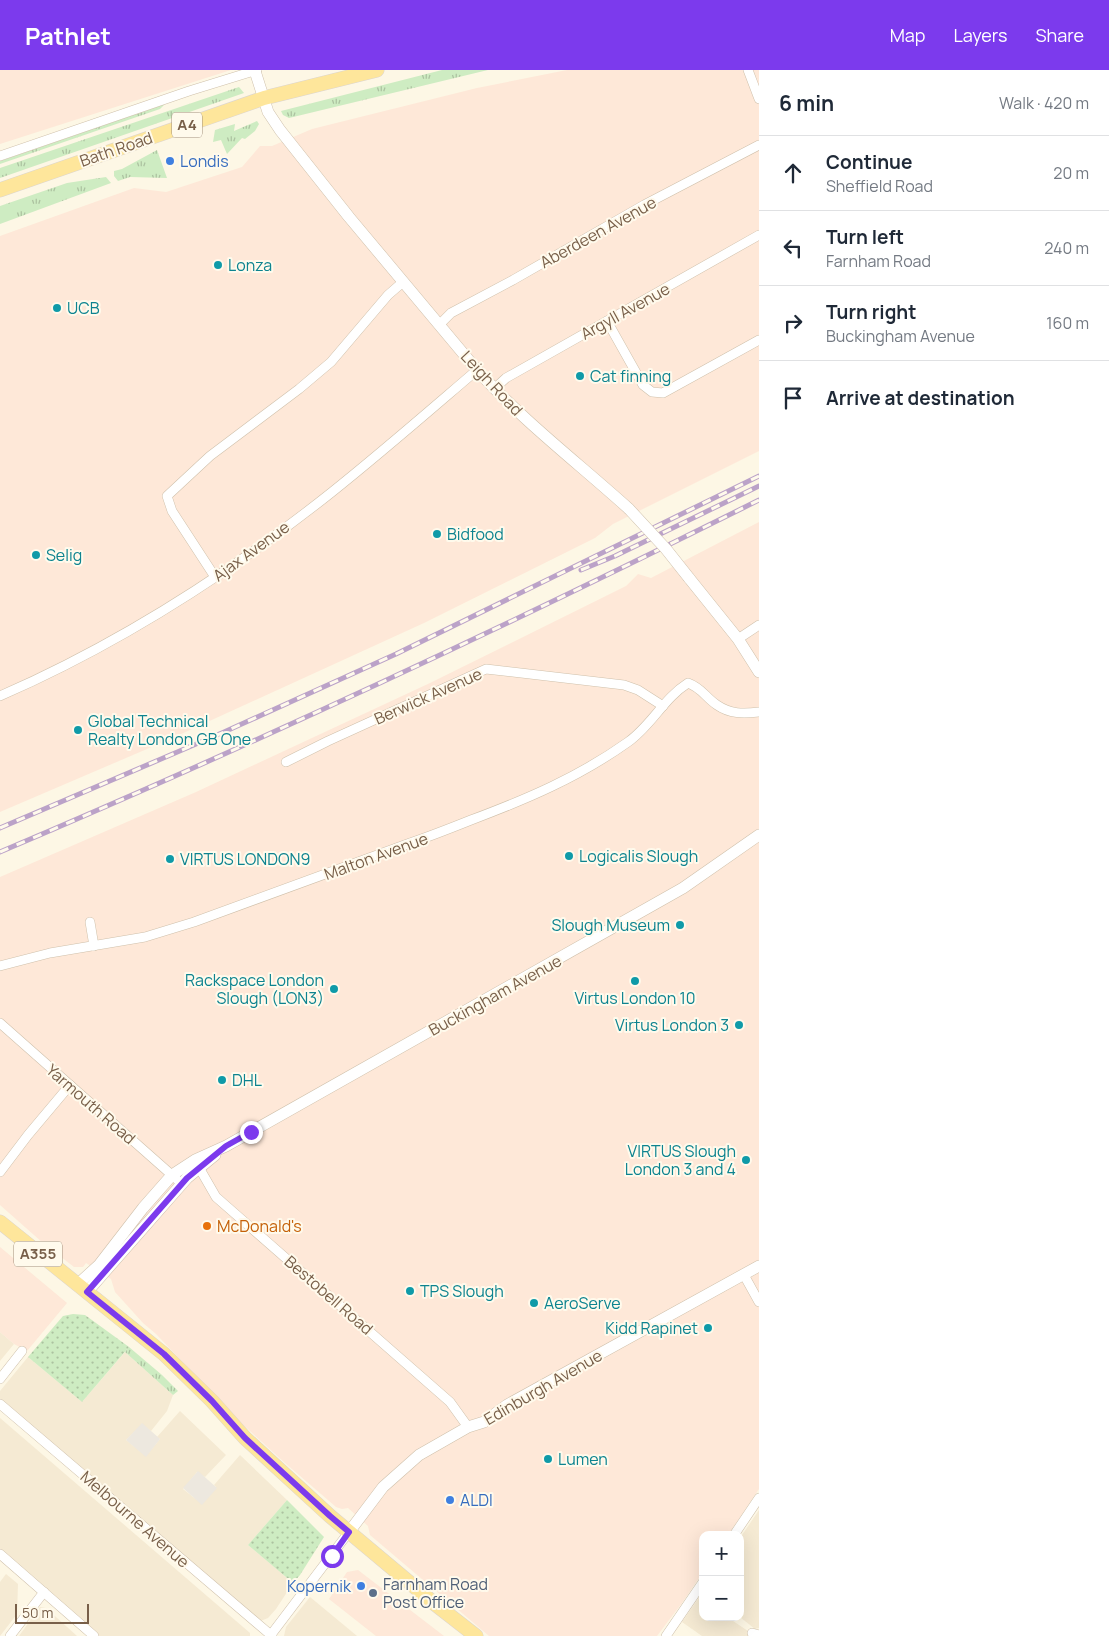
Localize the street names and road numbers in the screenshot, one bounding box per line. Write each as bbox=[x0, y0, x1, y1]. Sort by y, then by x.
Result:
road number: A4 bbox=[172, 112, 202, 138]
street label: Bath Road bbox=[77, 126, 155, 172]
street label: Aberdeen Avenue bbox=[536, 191, 660, 273]
street label: Argyll Avenue bbox=[576, 277, 674, 345]
street label: Leigh Road bbox=[456, 346, 528, 420]
street label: Ajax Avenue bbox=[208, 516, 294, 586]
street label: Berwick Avenue bbox=[371, 662, 485, 730]
street label: Malton Avenue bbox=[321, 827, 431, 885]
street label: Buckingham Avenue bbox=[425, 949, 565, 1041]
street label: Yarmouth Road bbox=[42, 1059, 140, 1149]
road number: A355 bbox=[14, 1242, 62, 1266]
street label: Bestobell Road bbox=[280, 1250, 378, 1340]
street label: Edinburgh Avenue bbox=[480, 1344, 606, 1430]
street label: Melbourne Avenue bbox=[76, 1466, 194, 1572]

